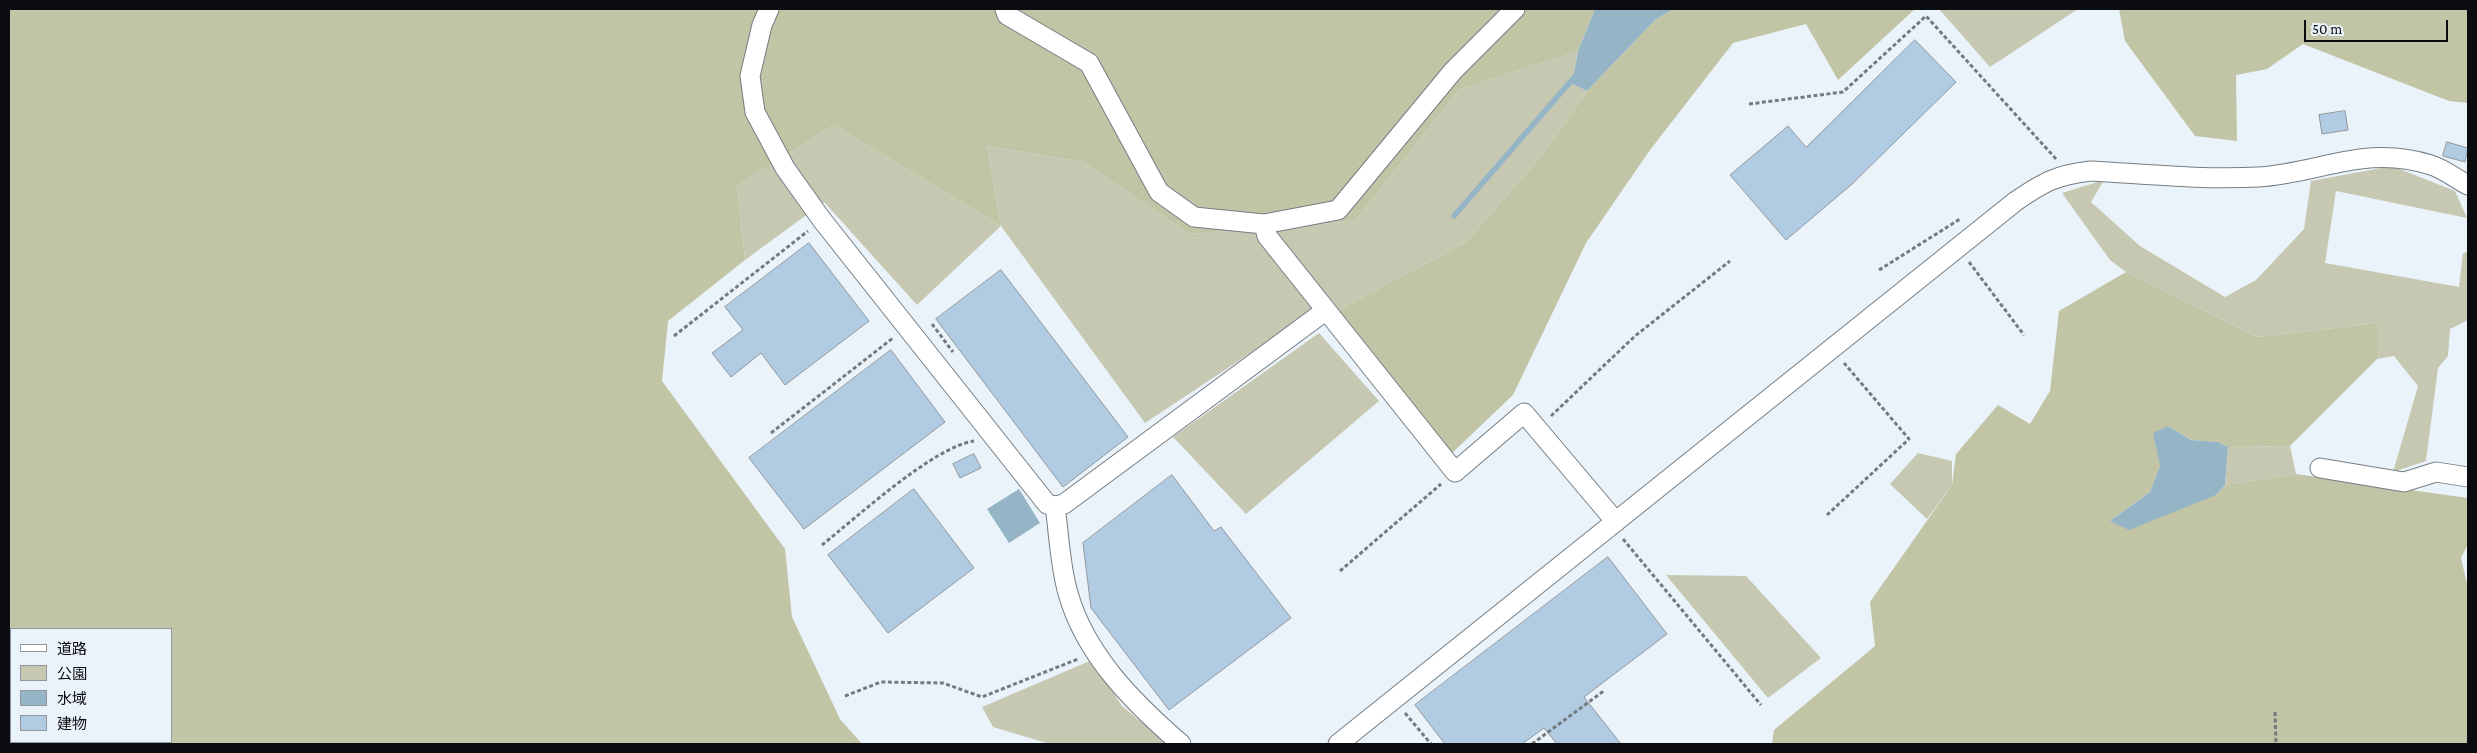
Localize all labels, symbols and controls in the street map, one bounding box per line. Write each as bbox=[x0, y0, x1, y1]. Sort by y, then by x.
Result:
scale bar bbox=[2307, 10, 2451, 42]
text: 50 m bbox=[2312, 21, 2342, 37]
legend bbox=[10, 628, 172, 743]
text: 道路 bbox=[57, 641, 87, 657]
text: 公園 bbox=[57, 666, 87, 682]
text: 水域 bbox=[57, 691, 87, 707]
text: 建物 bbox=[57, 716, 87, 732]

